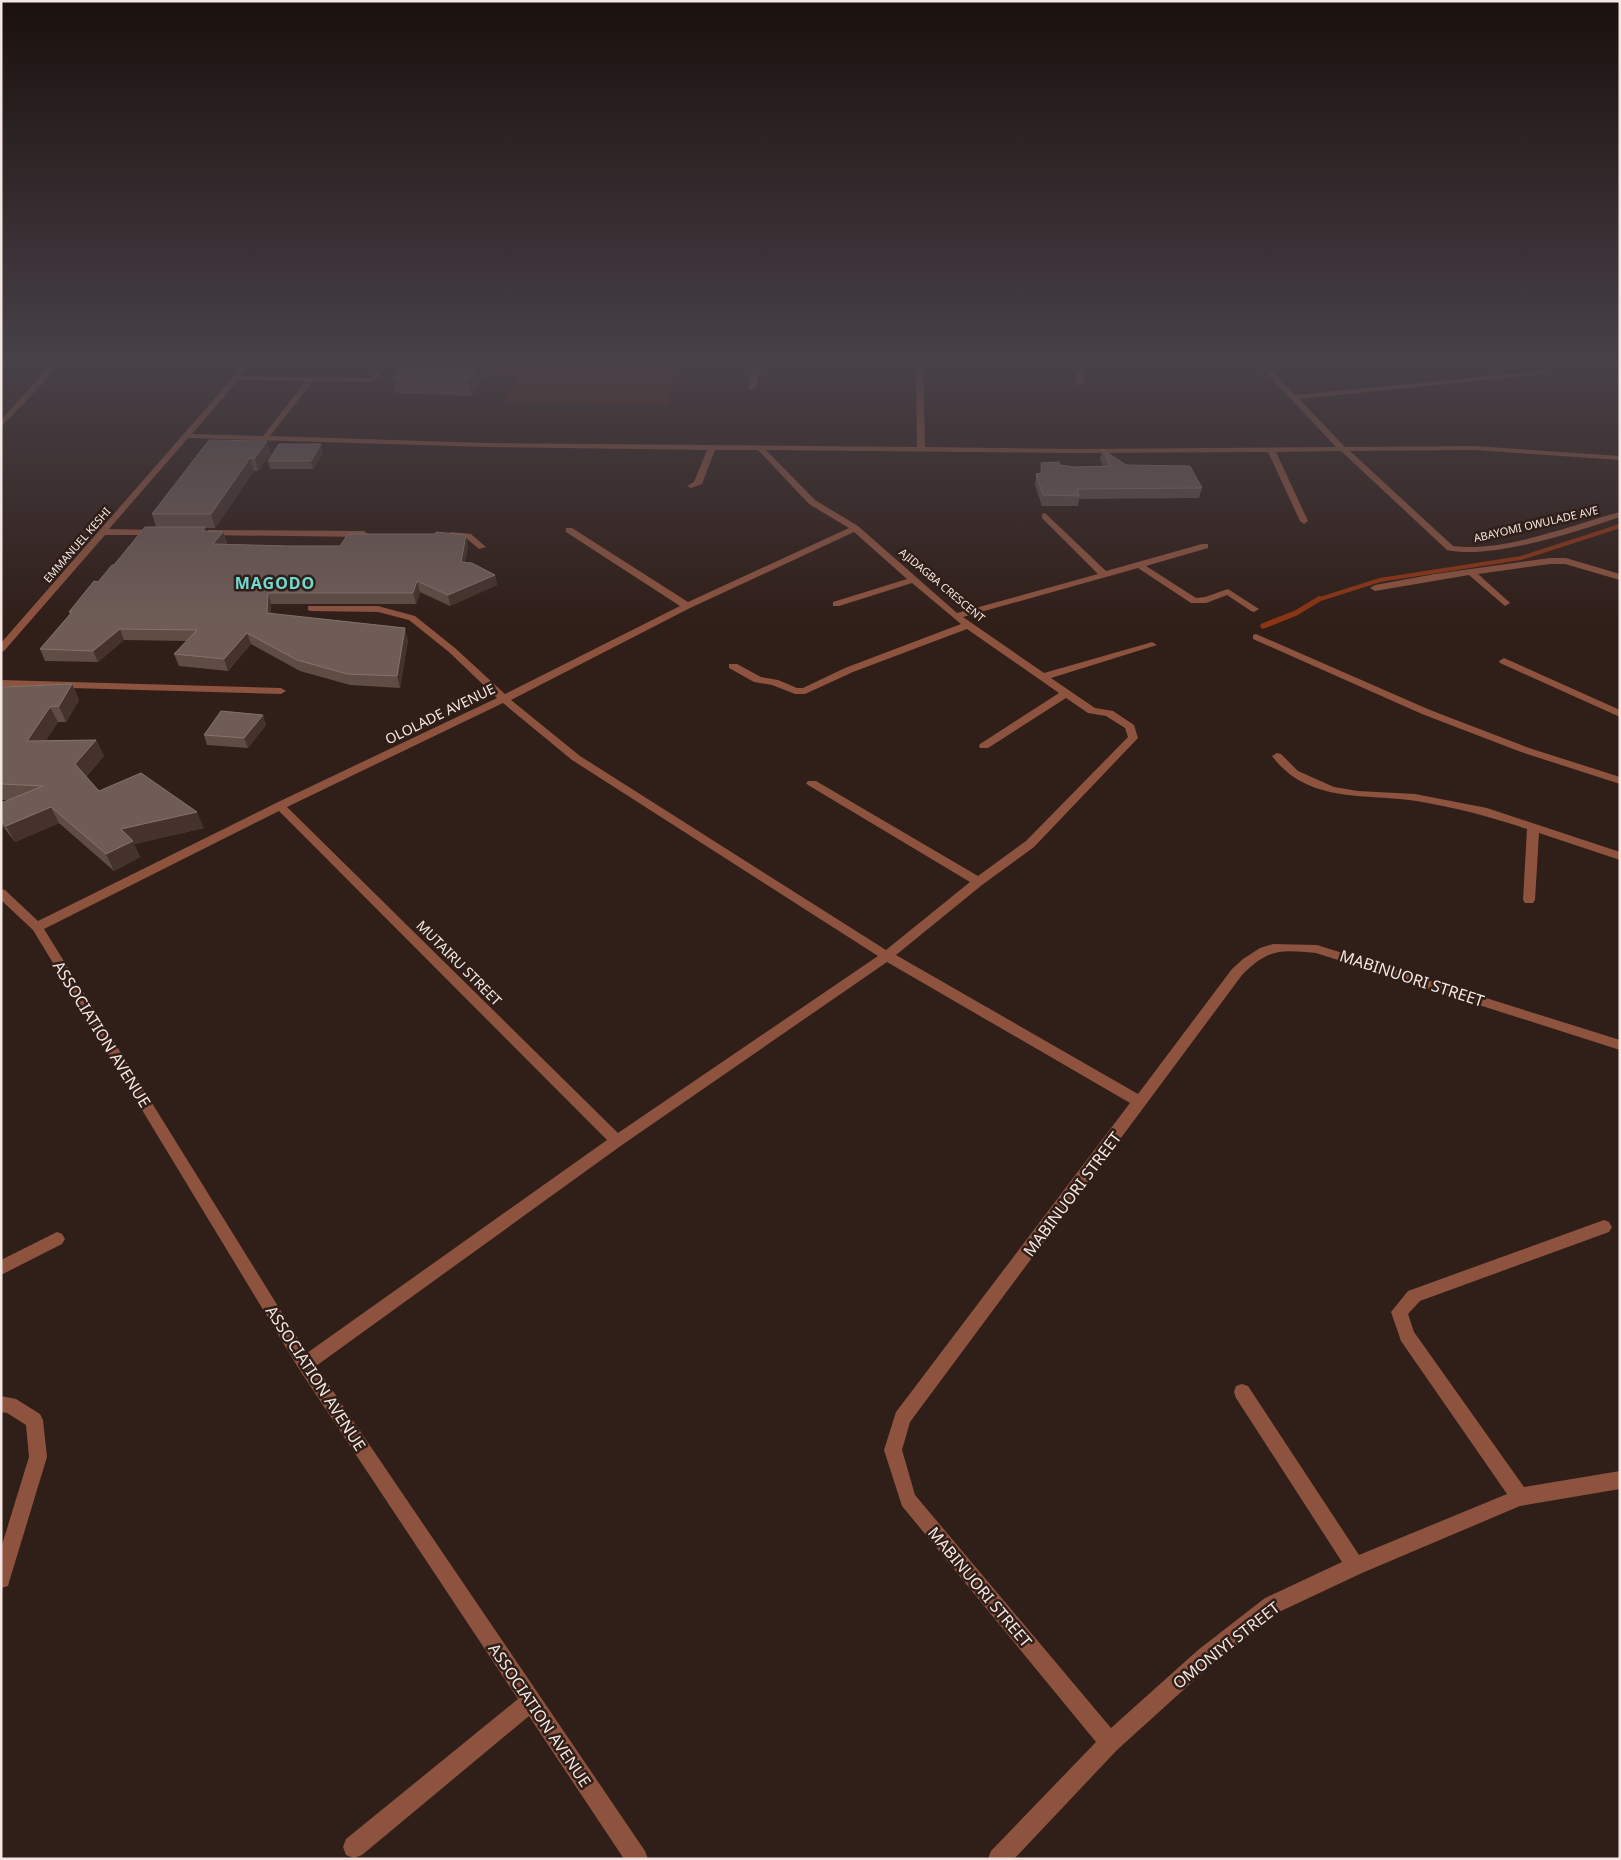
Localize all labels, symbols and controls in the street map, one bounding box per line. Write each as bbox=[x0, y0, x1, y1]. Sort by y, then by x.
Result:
street label: ABAYOMI OWULADE AVE bbox=[1472, 502, 1600, 545]
street label: EMMANUEL KESHI bbox=[40, 504, 114, 585]
street label: AJIDAGBA CRESCENT bbox=[896, 544, 988, 625]
district label: MAGODO bbox=[235, 572, 315, 594]
street label: OLOLADE AVENUE bbox=[382, 679, 498, 748]
street label: MUTAIRU STREET bbox=[412, 916, 506, 1010]
street label: MABINUORI STREET bbox=[1337, 944, 1487, 1012]
street label: ASSOCIATION AVENUE bbox=[48, 957, 156, 1111]
street label: MABINUORI STREET bbox=[1018, 1127, 1126, 1261]
street label: ASSOCIATION AVENUE bbox=[261, 1301, 371, 1455]
street label: MABINUORI STREET bbox=[923, 1522, 1037, 1652]
street label: OMONIYI STREET bbox=[1168, 1596, 1284, 1694]
street label: ASSOCIATION AVENUE bbox=[484, 1639, 596, 1791]

